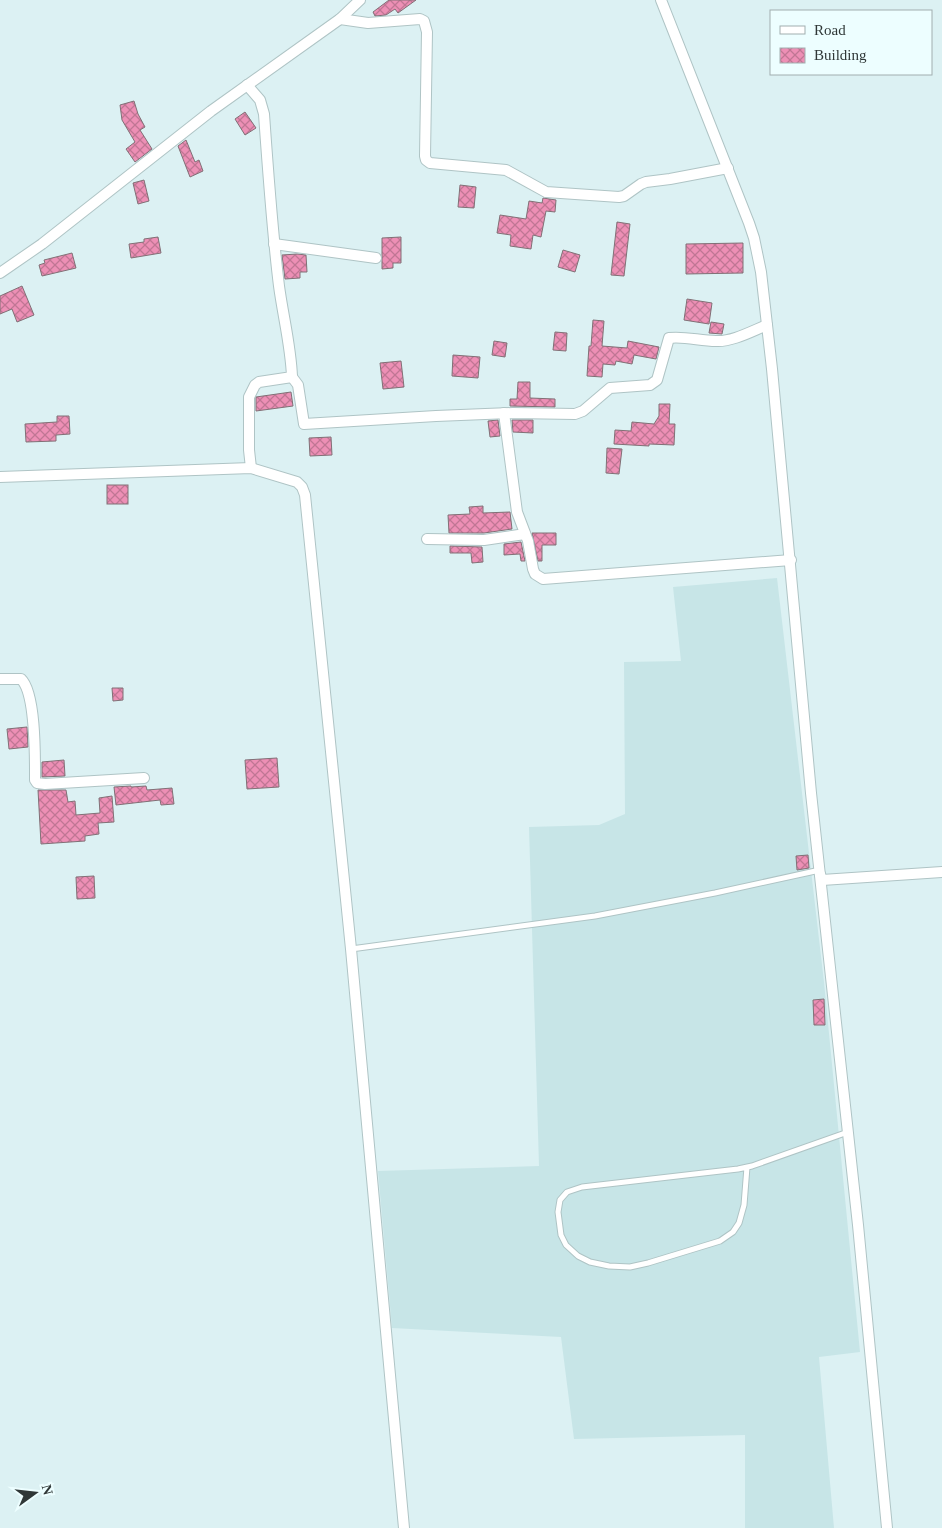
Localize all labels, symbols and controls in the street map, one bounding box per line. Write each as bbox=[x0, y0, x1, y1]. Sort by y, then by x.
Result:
legend bbox=[770, 10, 932, 75]
text: Road bbox=[814, 22, 846, 38]
text: Building bbox=[814, 47, 867, 63]
north arrow bbox=[10, 1468, 60, 1518]
text: N bbox=[39, 1483, 56, 1497]

